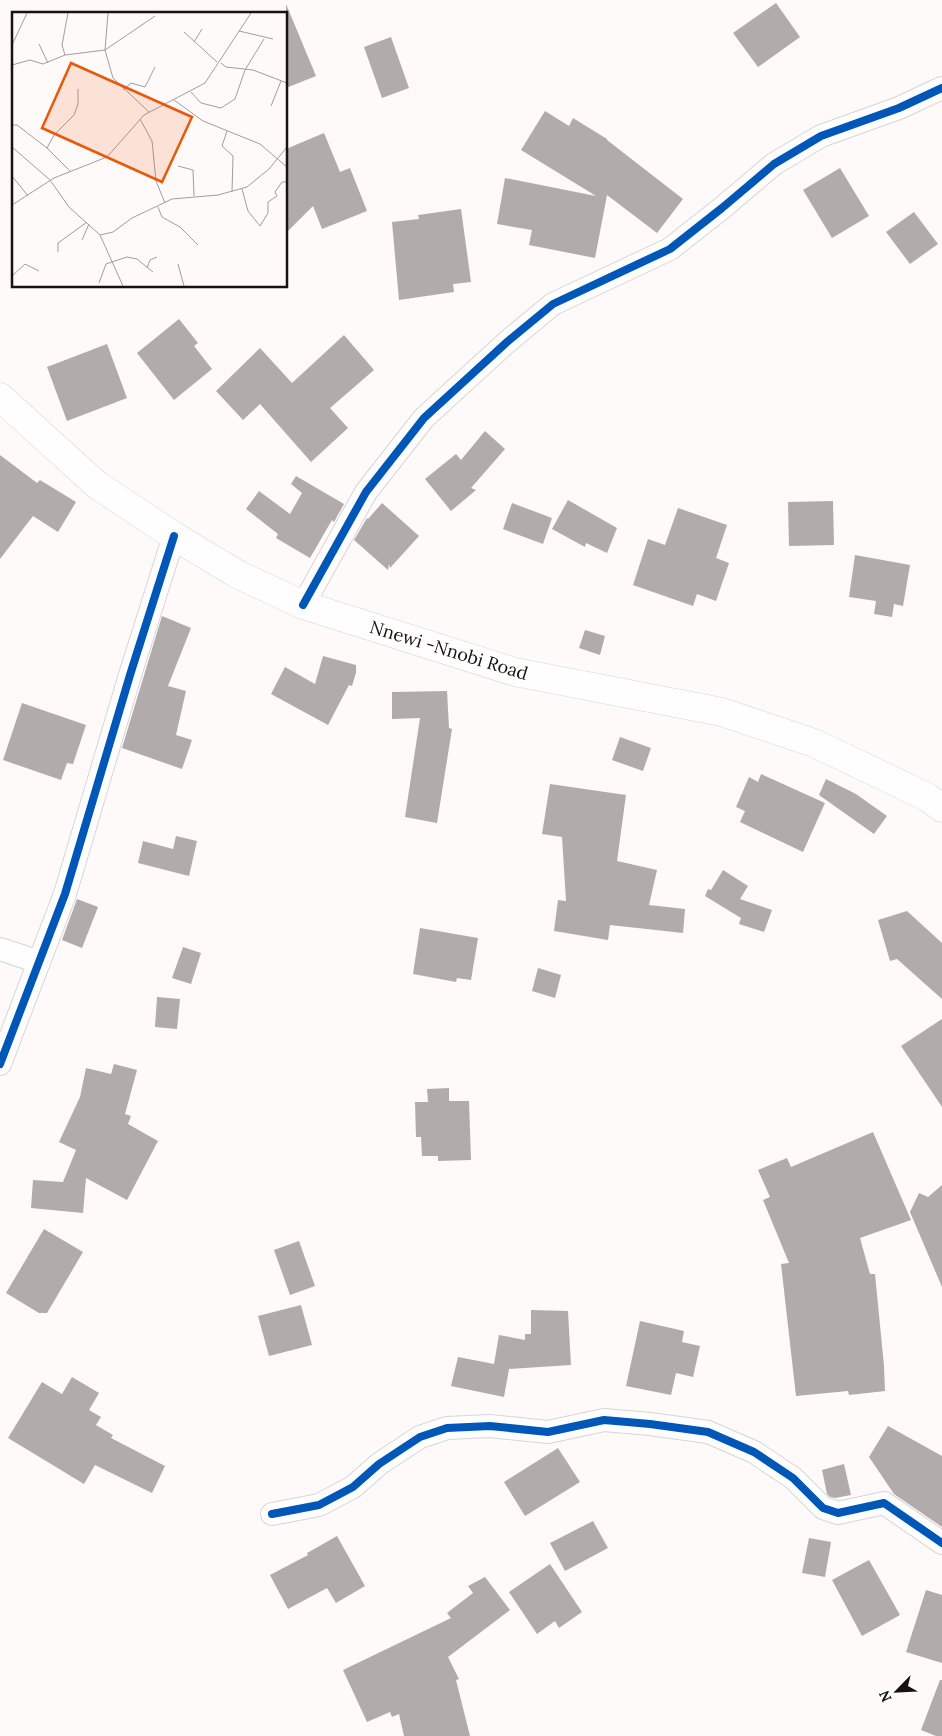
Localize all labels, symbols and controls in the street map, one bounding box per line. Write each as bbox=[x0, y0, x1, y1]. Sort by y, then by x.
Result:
inset map bbox=[12, 12, 288, 288]
street label: Nnewi -Nnobi Road bbox=[367, 615, 531, 685]
north arrow bbox=[872, 1666, 922, 1716]
text: N bbox=[875, 1688, 896, 1705]

